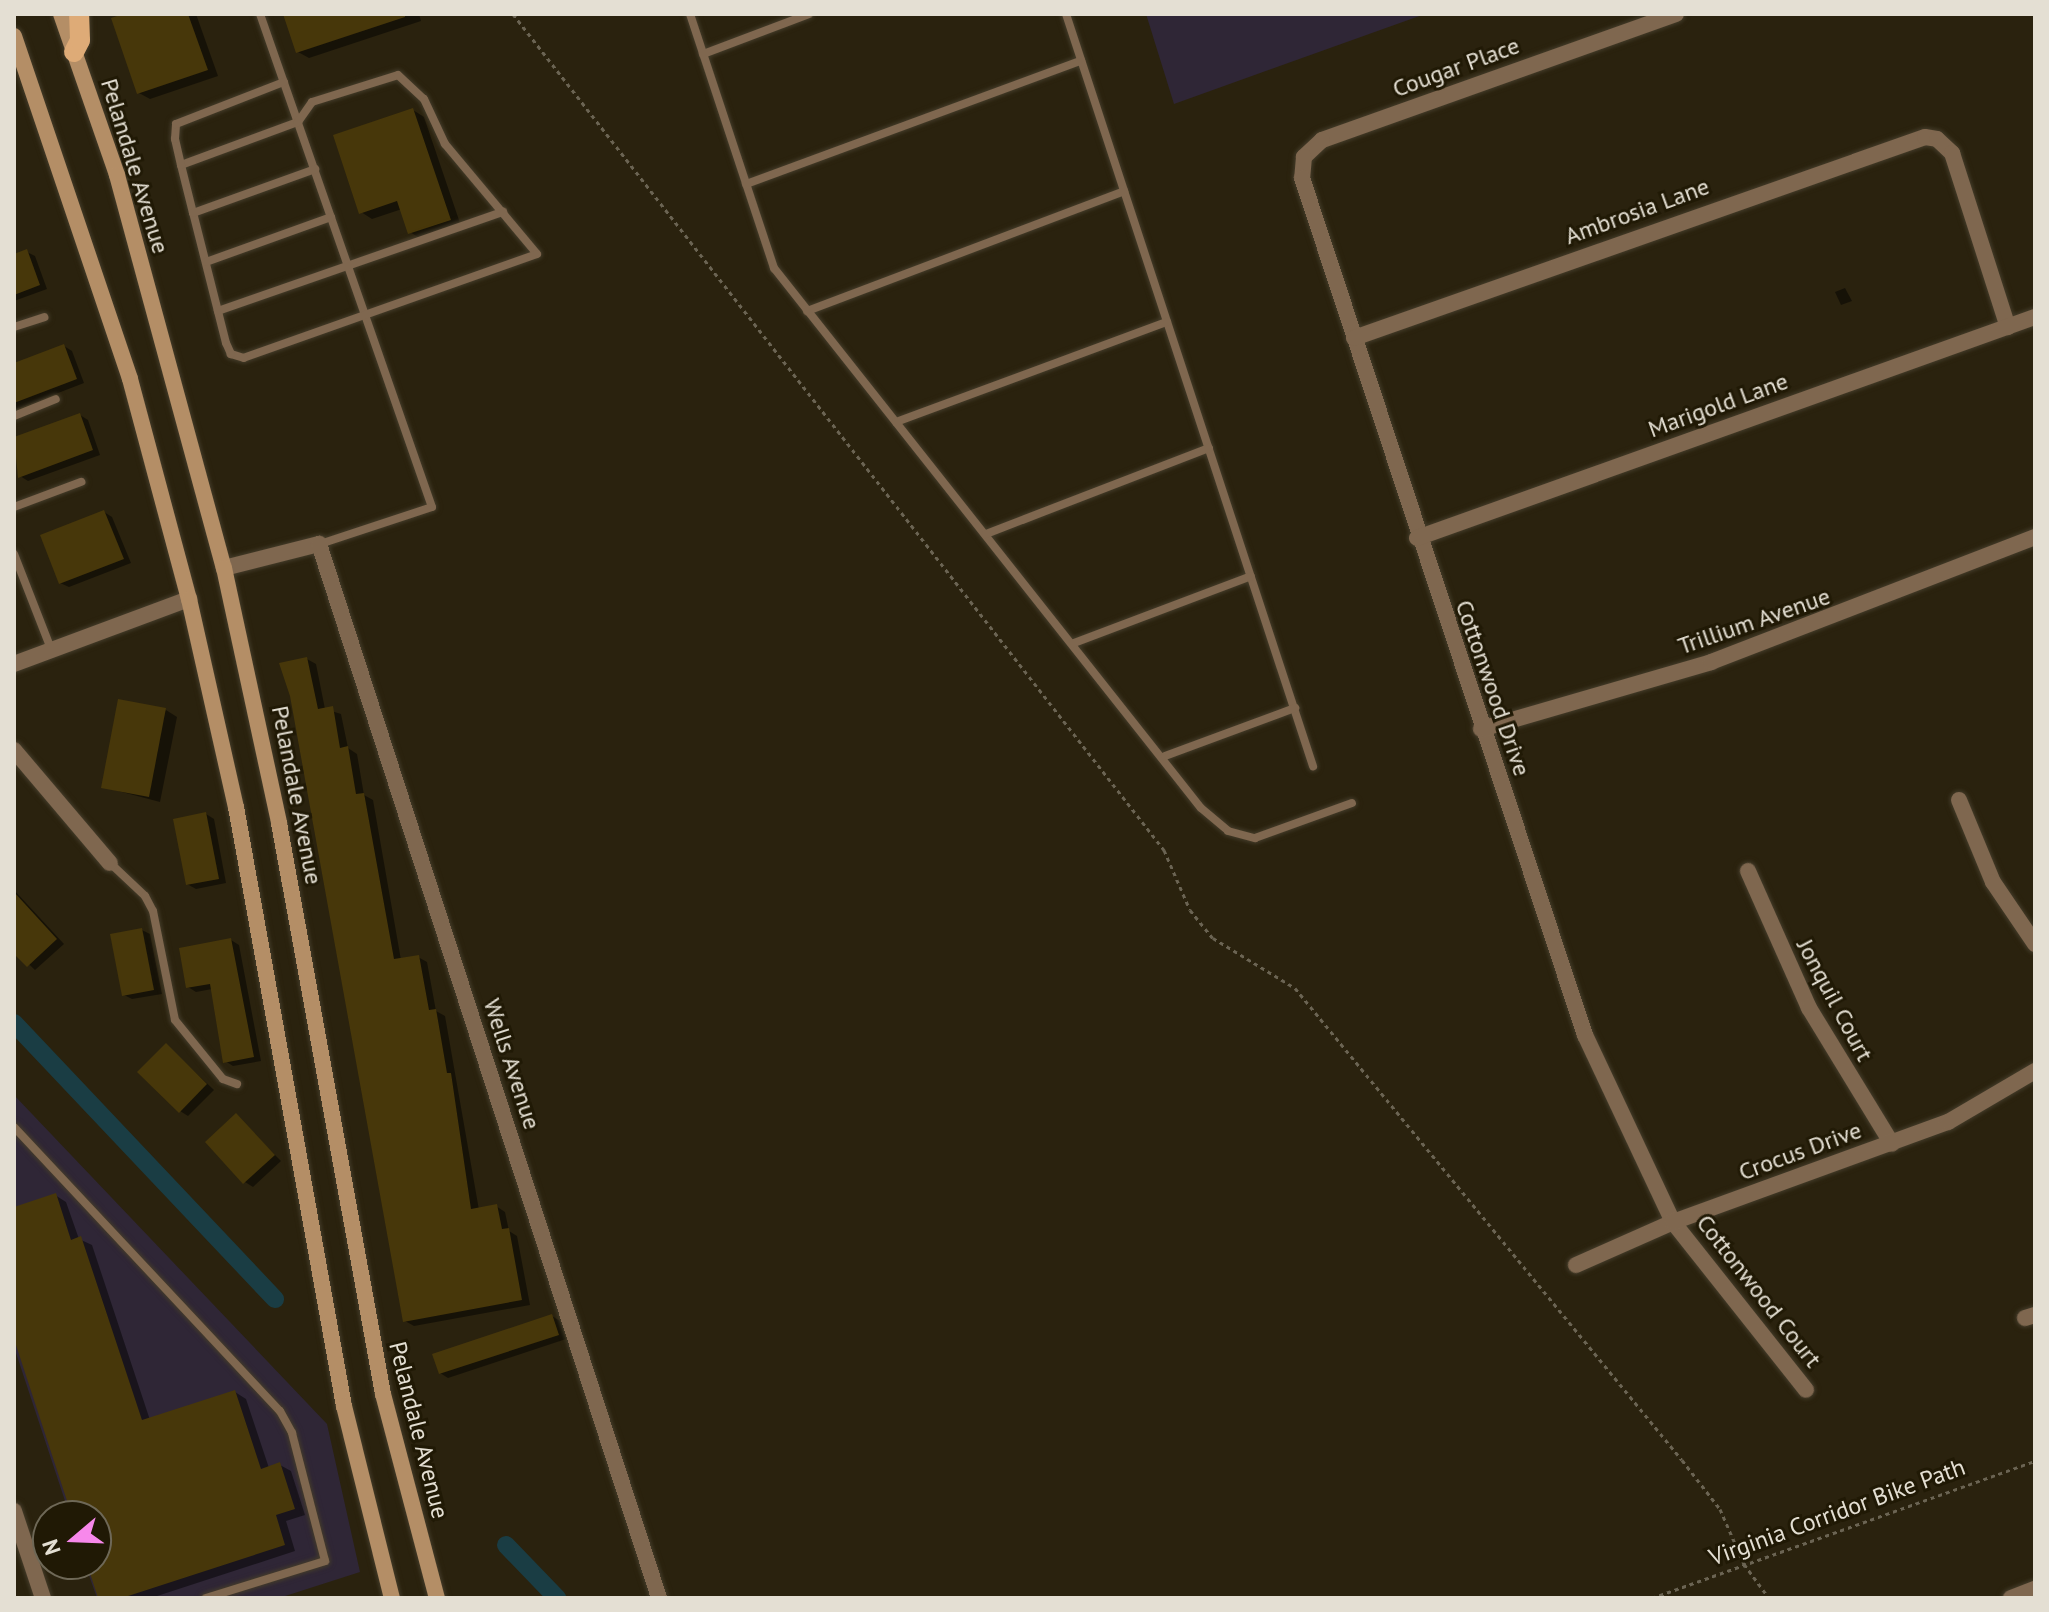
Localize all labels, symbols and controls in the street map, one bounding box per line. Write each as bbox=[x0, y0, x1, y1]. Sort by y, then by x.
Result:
street label: Cougar Place bbox=[1389, 31, 1523, 103]
street label: Pelandale Avenue bbox=[95, 75, 175, 257]
street label: Ambrosia Lane bbox=[1561, 172, 1713, 250]
street label: Marigold Lane bbox=[1644, 366, 1792, 444]
street label: Trillium Avenue bbox=[1674, 581, 1834, 661]
street label: Cottonwood Drive bbox=[1449, 596, 1537, 780]
street label: Pelandale Avenue bbox=[265, 703, 329, 887]
street label: Jonquil Court bbox=[1791, 934, 1879, 1066]
street label: Wells Avenue bbox=[477, 995, 547, 1133]
street label: Crocus Drive bbox=[1735, 1116, 1865, 1186]
street label: Cottonwood Court bbox=[1690, 1209, 1828, 1373]
street label: Pelandale Avenue bbox=[383, 1338, 455, 1522]
street label: Virginia Corridor Bike Path bbox=[1705, 1452, 1969, 1572]
north arrow bbox=[32, 1500, 112, 1580]
text: N bbox=[36, 1536, 67, 1559]

